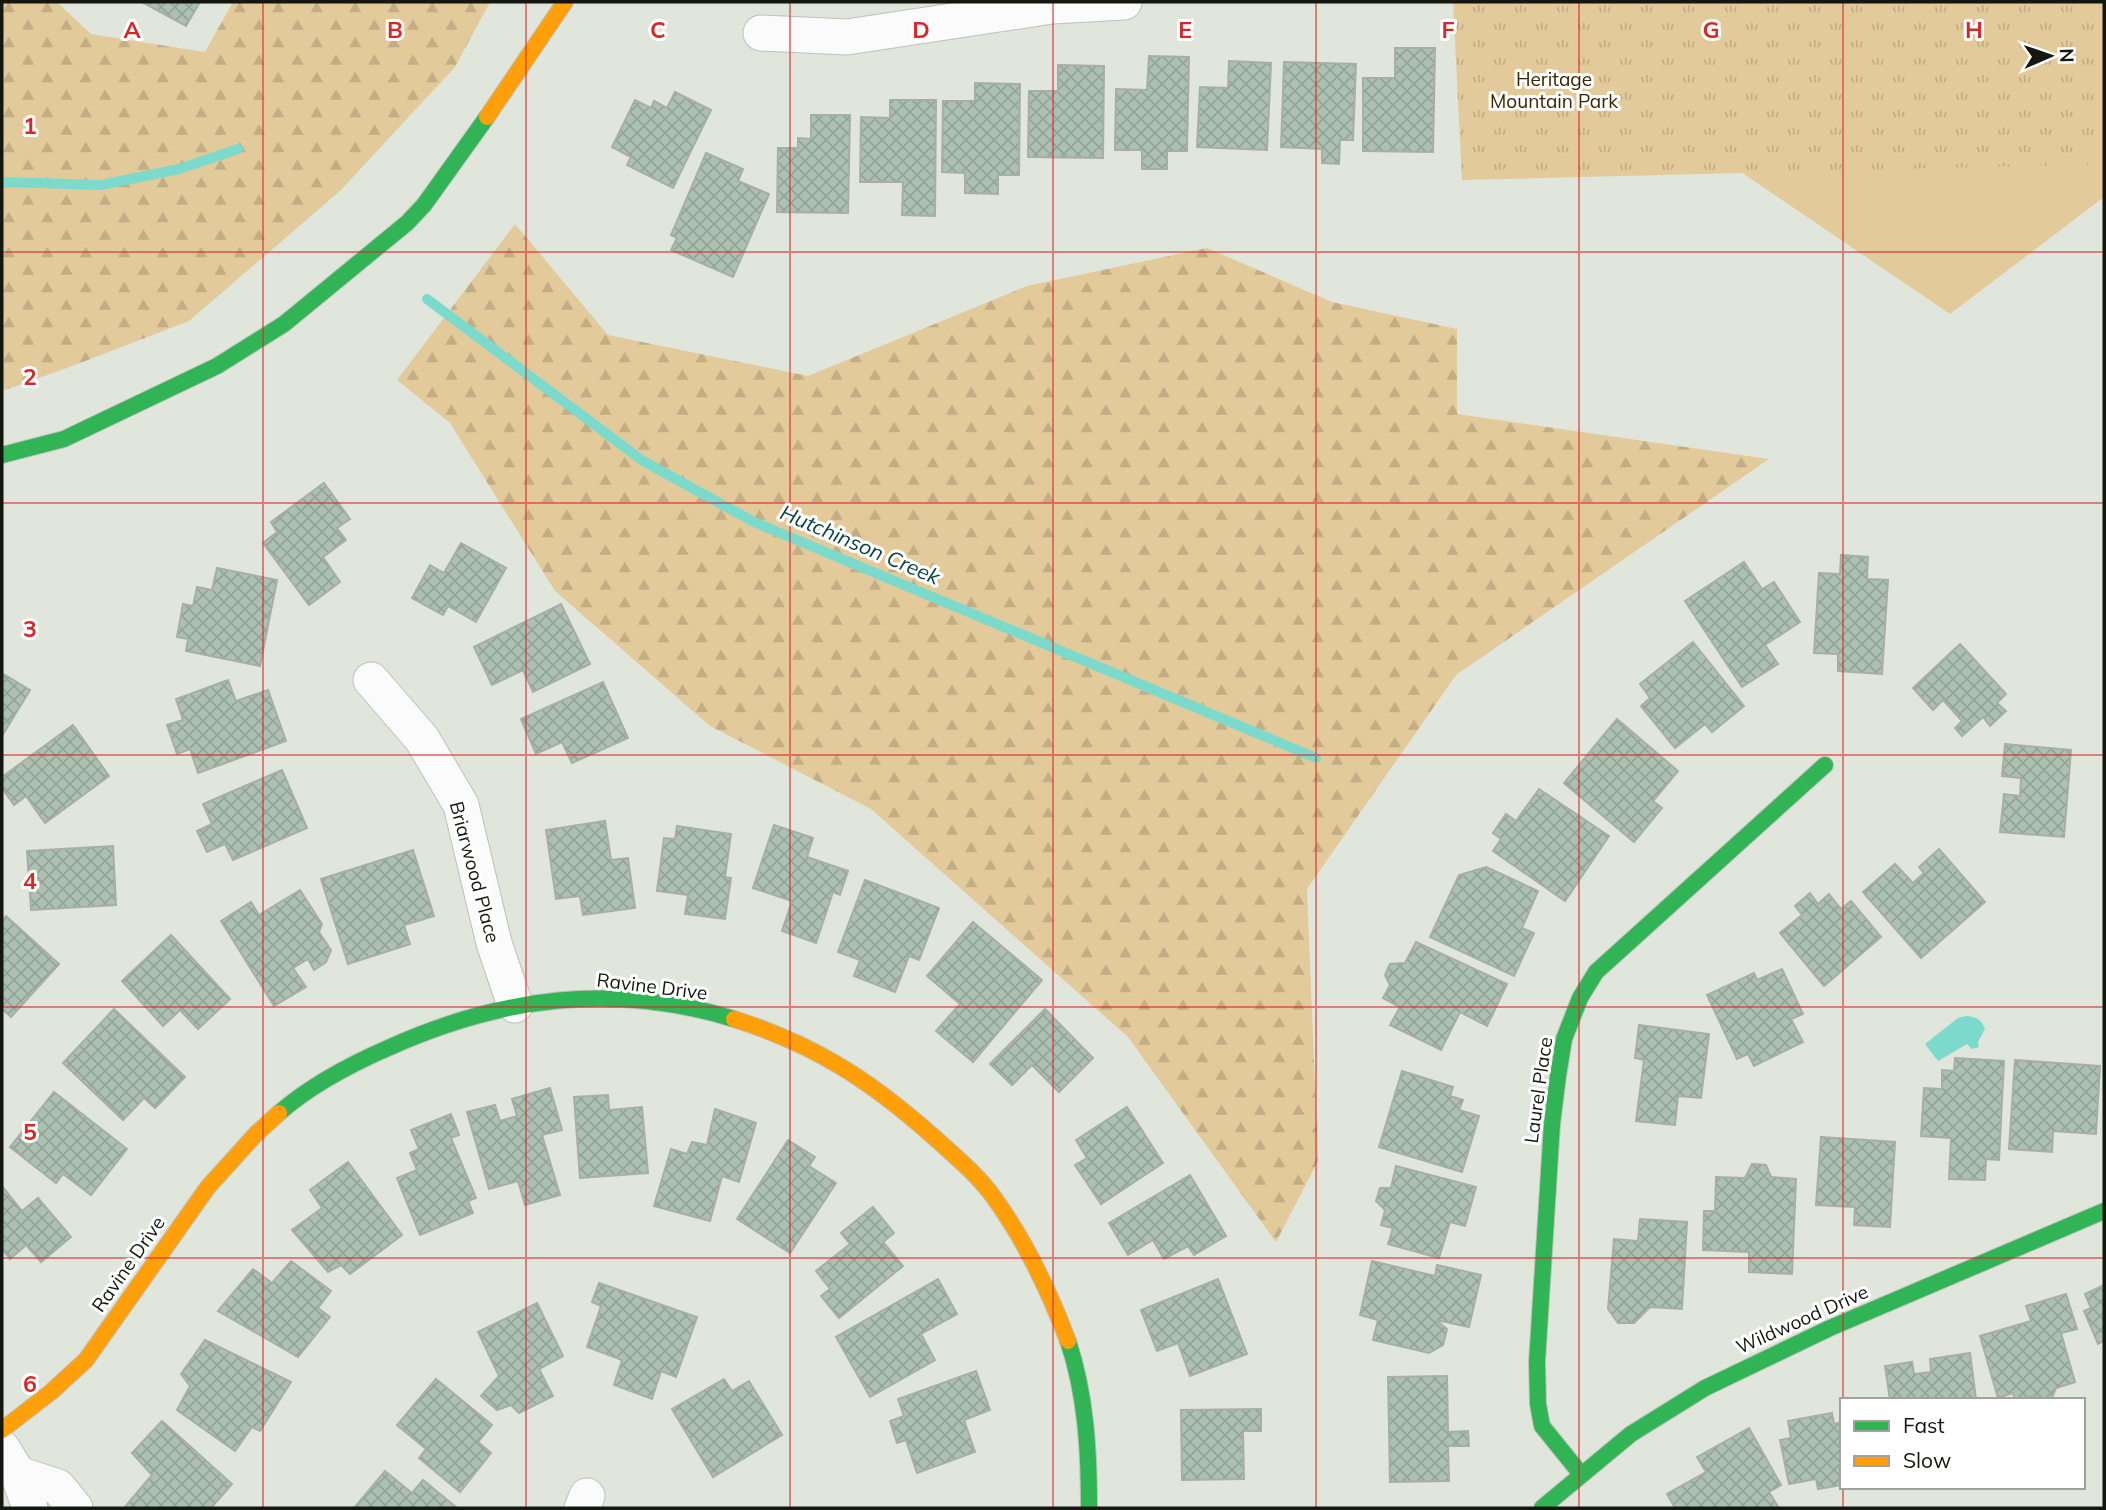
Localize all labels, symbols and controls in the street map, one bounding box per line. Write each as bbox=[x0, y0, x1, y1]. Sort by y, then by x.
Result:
text: A bbox=[123, 15, 141, 44]
text: B bbox=[387, 15, 403, 44]
text: C bbox=[650, 15, 666, 44]
text: D bbox=[912, 15, 930, 44]
text: E bbox=[1178, 15, 1192, 44]
text: F bbox=[1441, 15, 1455, 44]
text: G bbox=[1702, 15, 1720, 44]
text: H bbox=[1965, 15, 1983, 44]
north arrow bbox=[2015, 21, 2085, 91]
text: N bbox=[2055, 48, 2079, 63]
park label: Heritage Mountain Park bbox=[1490, 67, 1618, 113]
text: 1 bbox=[23, 111, 37, 140]
text: 2 bbox=[23, 362, 37, 391]
water label: Hutchinson Creek bbox=[777, 499, 945, 590]
text: 3 bbox=[23, 614, 37, 643]
street label: Briarwood Place bbox=[445, 799, 505, 945]
text: 4 bbox=[23, 866, 37, 895]
street label: Ravine Drive bbox=[595, 967, 709, 1005]
street label: Laurel Place bbox=[1519, 1035, 1557, 1145]
text: 5 bbox=[23, 1117, 37, 1146]
street label: Ravine Drive bbox=[86, 1212, 170, 1316]
street label: Wildwood Drive bbox=[1732, 1279, 1872, 1359]
text: 6 bbox=[23, 1369, 37, 1398]
legend bbox=[1840, 1398, 2085, 1489]
text: Fast bbox=[1903, 1412, 1945, 1438]
text: Slow bbox=[1903, 1447, 1951, 1473]

